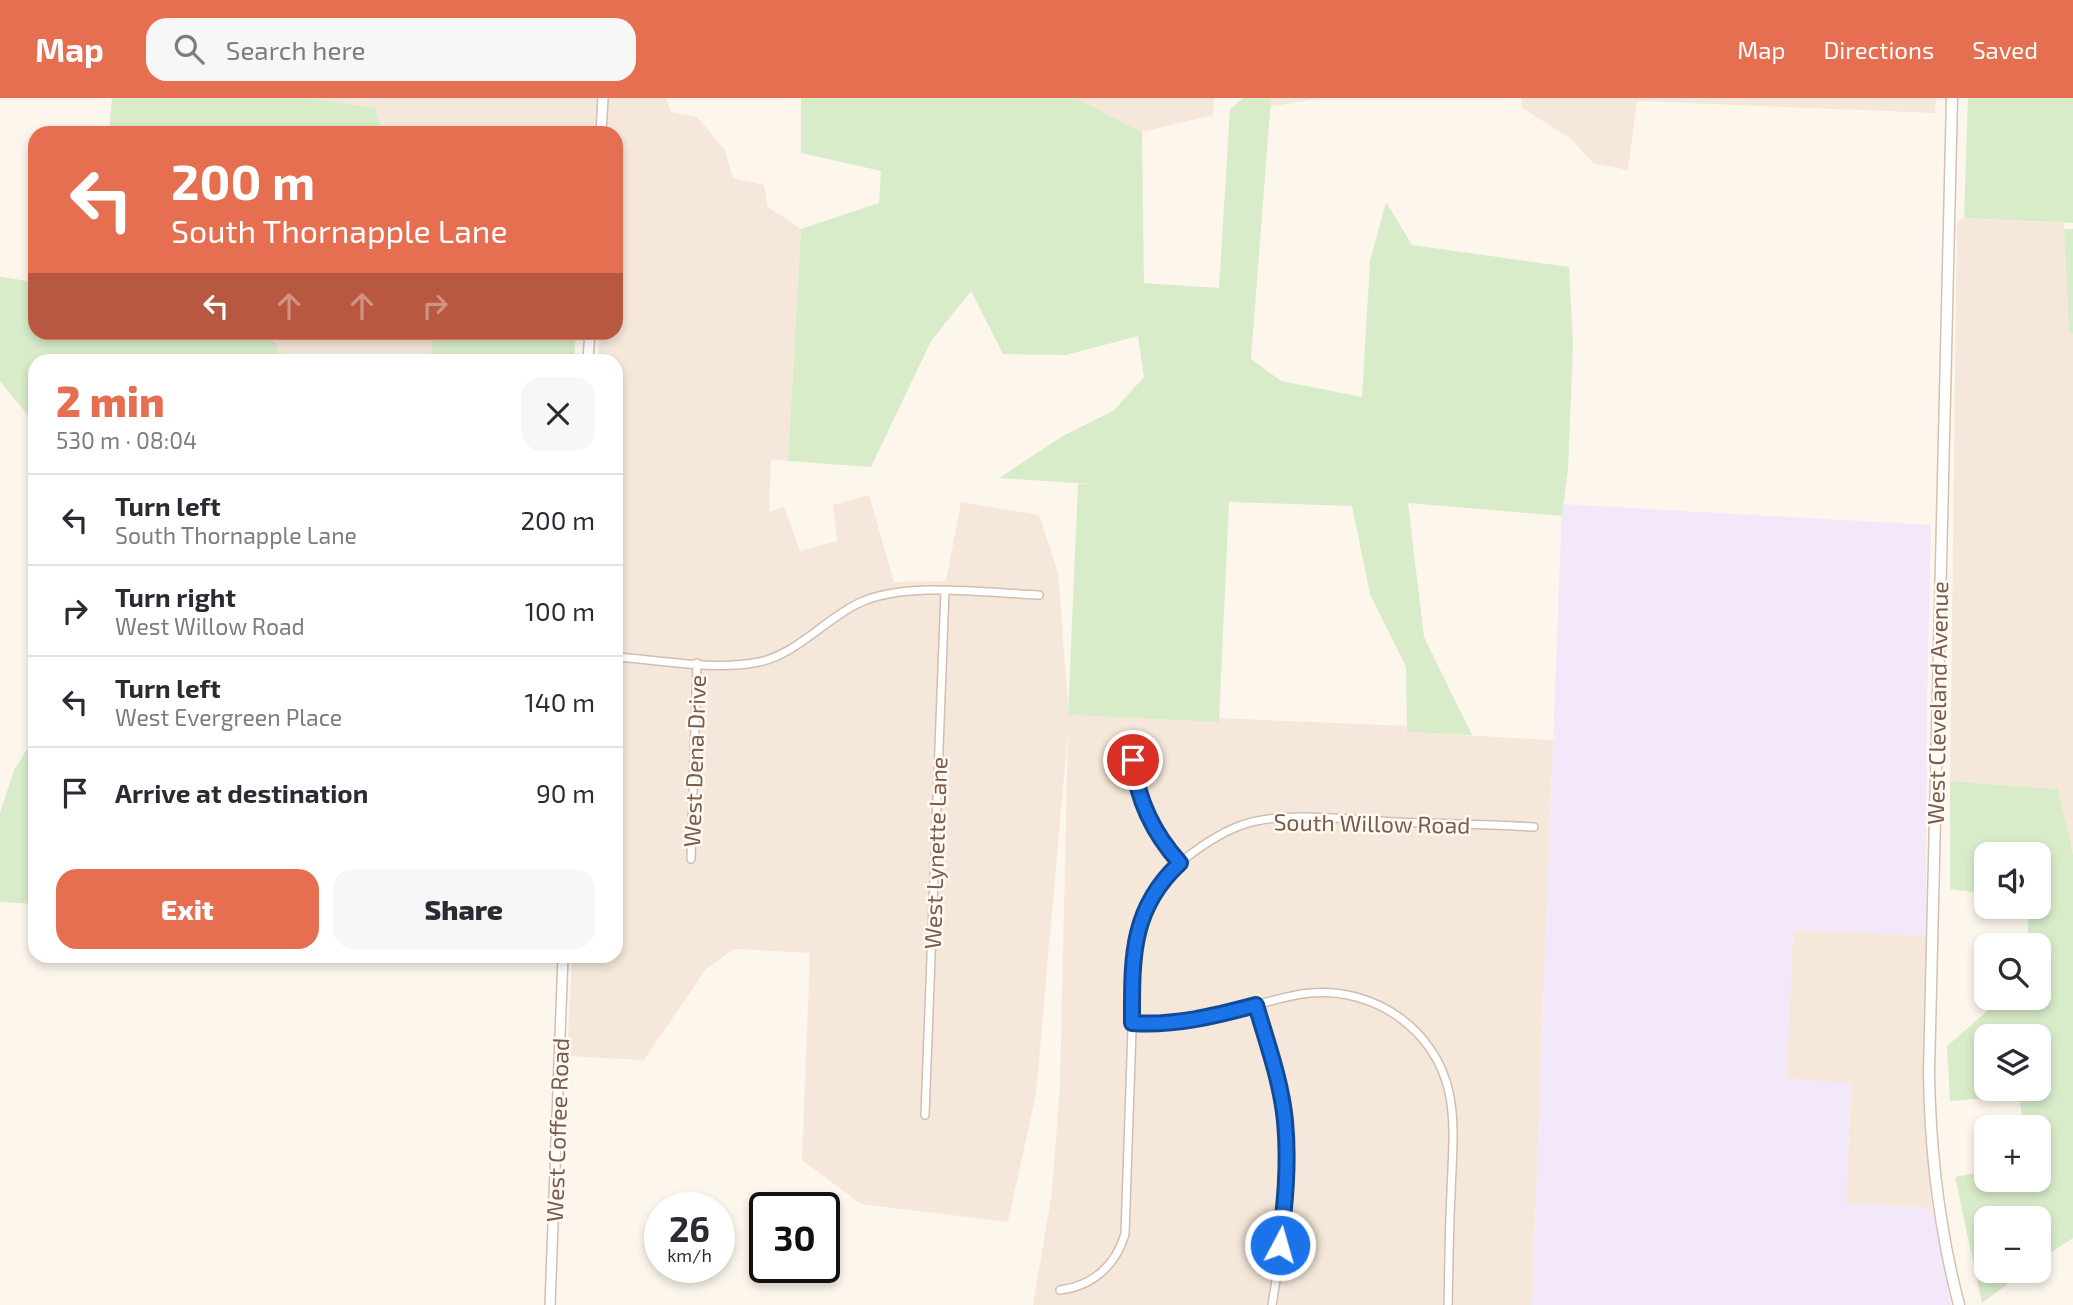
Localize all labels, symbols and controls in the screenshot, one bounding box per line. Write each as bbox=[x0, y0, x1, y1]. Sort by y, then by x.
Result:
search box bbox=[146, 18, 636, 81]
text: Map bbox=[35, 29, 104, 69]
icon: search bbox=[170, 30, 208, 68]
text: Search here bbox=[226, 34, 365, 65]
text: Map bbox=[1737, 35, 1785, 64]
text: Directions bbox=[1823, 35, 1934, 64]
text: Saved bbox=[1972, 35, 2038, 64]
text: 200 m bbox=[171, 151, 315, 210]
icon: left bbox=[56, 154, 147, 245]
text: South Thornapple Lane bbox=[171, 211, 508, 249]
icon: left bbox=[197, 287, 235, 325]
icon: ahead bbox=[270, 287, 308, 325]
icon: ahead bbox=[343, 287, 381, 325]
icon: right bbox=[416, 287, 454, 325]
text: 2 min bbox=[56, 375, 165, 425]
button: close bbox=[521, 377, 595, 451]
text: 530 m · 08:04 bbox=[56, 426, 197, 454]
text: Turn left bbox=[115, 490, 221, 521]
icon: left bbox=[56, 501, 94, 539]
text: 200 m bbox=[520, 504, 595, 535]
text: South Thornapple Lane bbox=[115, 521, 357, 549]
text: Turn right bbox=[115, 581, 236, 612]
street label: West Cleveland Avenue bbox=[1921, 581, 1953, 825]
icon: right bbox=[56, 592, 94, 630]
text: 100 m bbox=[525, 595, 595, 626]
text: West Willow Road bbox=[115, 612, 305, 640]
text: Turn left bbox=[115, 672, 221, 703]
street label: West Dena Drive bbox=[677, 674, 711, 848]
icon: left bbox=[56, 683, 94, 721]
text: 140 m bbox=[524, 686, 595, 717]
text: West Evergreen Place bbox=[115, 703, 342, 731]
pin bbox=[1103, 730, 1163, 790]
icon: arrive bbox=[1114, 741, 1152, 779]
street label: West Lynette Lane bbox=[918, 756, 952, 950]
icon: arrive bbox=[56, 774, 94, 812]
text: Arrive at destination bbox=[115, 777, 368, 808]
text: 90 m bbox=[536, 777, 595, 808]
street label: South Willow Road bbox=[1273, 807, 1471, 839]
map controls bbox=[1974, 842, 2051, 1283]
button: sound bbox=[1974, 842, 2051, 919]
button: Exit bbox=[56, 869, 319, 949]
button: Share bbox=[333, 869, 595, 949]
button: search bbox=[1974, 933, 2051, 1010]
button: layers bbox=[1974, 1024, 2051, 1101]
street label: West Coffee Road bbox=[540, 1037, 574, 1223]
button: + bbox=[1974, 1115, 2051, 1192]
speed limit sign: 30 bbox=[749, 1192, 840, 1283]
button: − bbox=[1974, 1206, 2051, 1283]
text: 26 bbox=[669, 1207, 710, 1249]
position arrow bbox=[1243, 1208, 1317, 1282]
text: km/h bbox=[667, 1244, 712, 1266]

